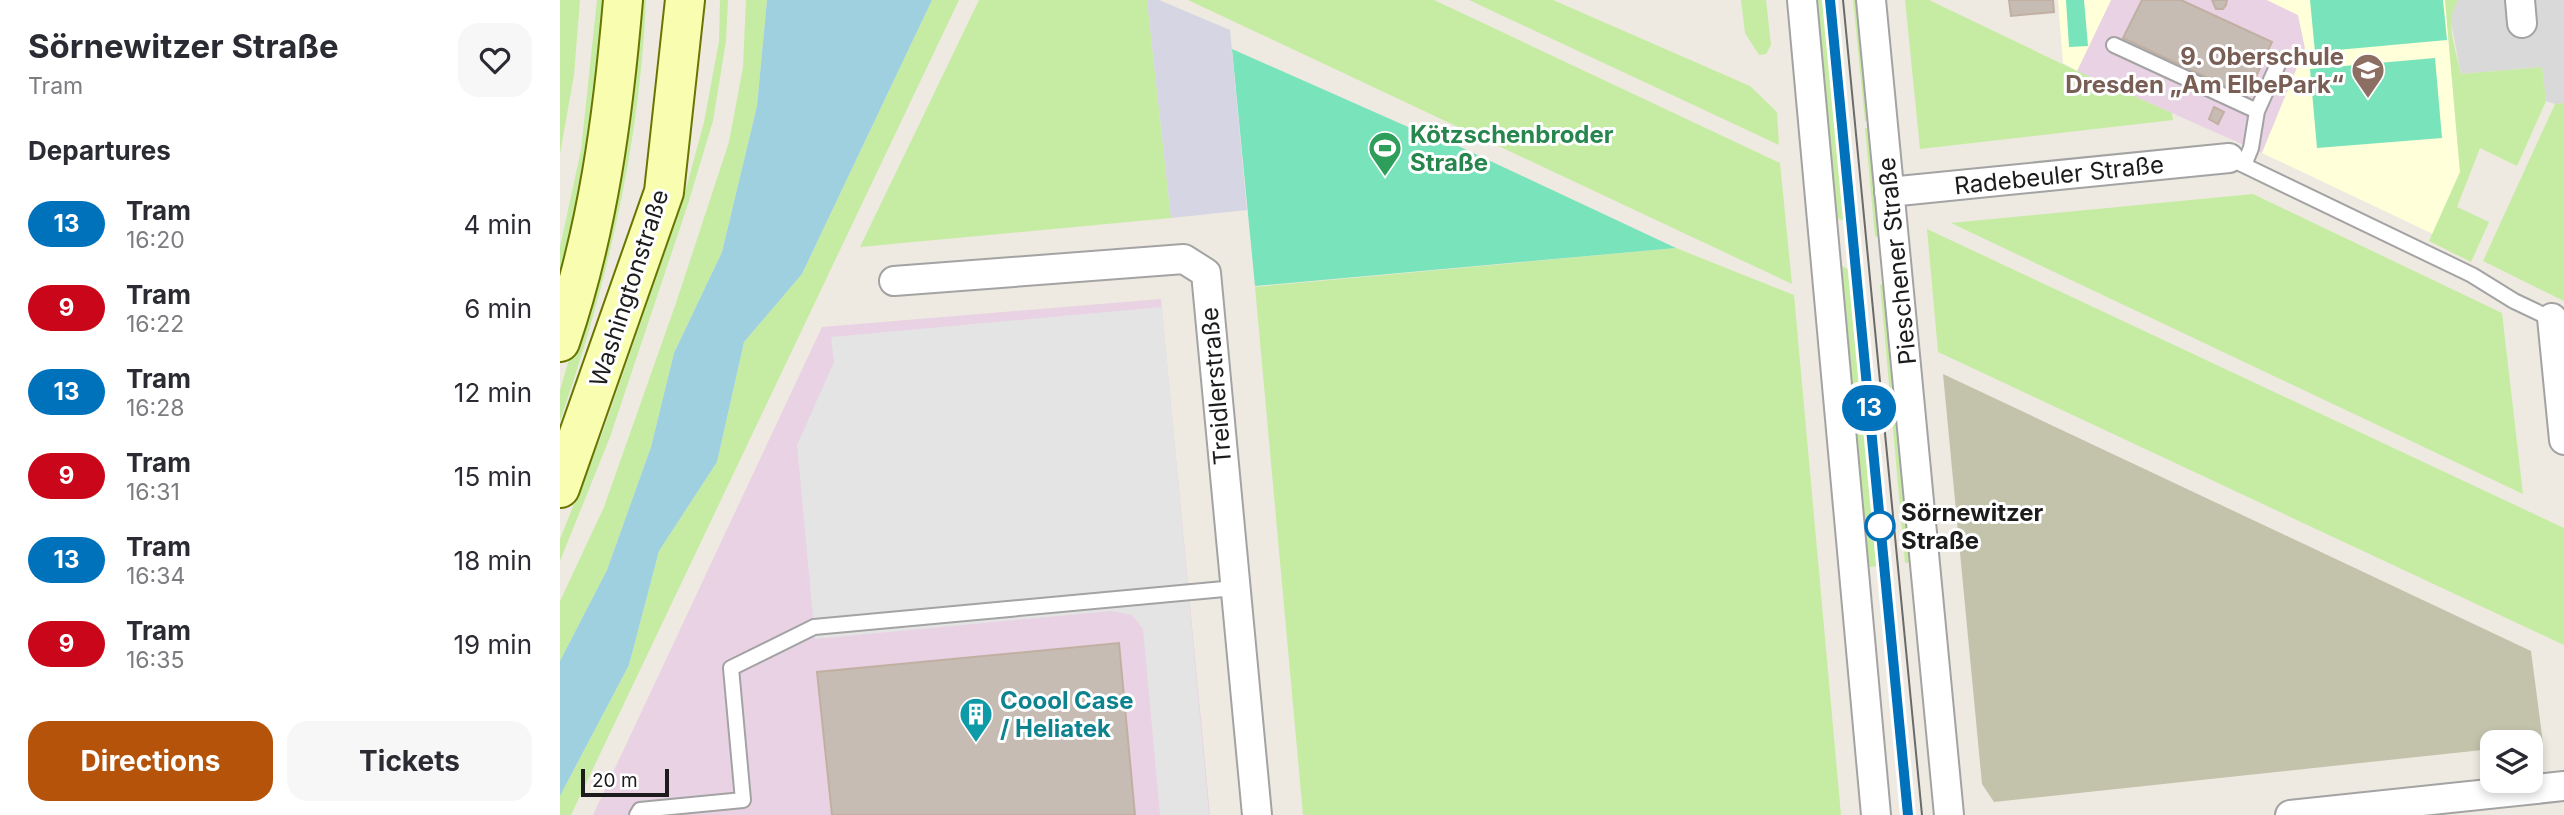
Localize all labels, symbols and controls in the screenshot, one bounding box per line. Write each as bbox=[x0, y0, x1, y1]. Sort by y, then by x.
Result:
button: heart bbox=[458, 23, 532, 97]
text: Sörnewitzer Straße bbox=[28, 26, 339, 66]
place label: 9. Oberschule Dresden „Am ElbePark“ bbox=[2065, 42, 2344, 99]
school or university icon: 9. Oberschule Dresden „Am ElbePark“ bbox=[2349, 51, 2387, 100]
text: Tram bbox=[28, 72, 83, 100]
place label: Kötzschenbroder Straße bbox=[1410, 120, 1614, 177]
sports icon: Kötzschenbroder Straße bbox=[1366, 129, 1404, 178]
text: Departures bbox=[28, 135, 171, 166]
street label: Radebeuler Straße bbox=[1953, 150, 2165, 200]
street label: Pieschener Straße bbox=[1872, 156, 1922, 366]
street label: Washingtonstraße bbox=[583, 186, 675, 390]
text: Tram bbox=[126, 195, 191, 226]
text: 13 bbox=[54, 209, 79, 238]
text: 4 min bbox=[463, 209, 532, 240]
text: 16:20 bbox=[126, 226, 185, 254]
text: Tram bbox=[126, 279, 191, 310]
text: 9 bbox=[59, 293, 74, 322]
text: 6 min bbox=[464, 293, 532, 324]
street label: Treidlerstraße bbox=[1195, 306, 1237, 466]
text: 16:22 bbox=[126, 310, 184, 338]
text: Tram bbox=[126, 363, 191, 394]
text: 13 bbox=[54, 377, 79, 406]
text: 12 min bbox=[454, 377, 532, 408]
line badge: 13 bbox=[1838, 385, 1900, 431]
text: 13 bbox=[1856, 393, 1882, 422]
text: 16:28 bbox=[126, 394, 185, 422]
text: Tram bbox=[126, 447, 191, 478]
text: 9 bbox=[59, 461, 74, 490]
text: 15 min bbox=[454, 461, 532, 492]
text: 16:31 bbox=[126, 478, 180, 506]
place label: Sörnewitzer Straße bbox=[1901, 498, 2044, 555]
marker: Sörnewitzer Straße bbox=[1865, 511, 1895, 541]
text: Tram bbox=[126, 531, 191, 562]
text: 13 bbox=[54, 545, 79, 574]
text: 18 min bbox=[454, 545, 532, 576]
text: 16:34 bbox=[126, 562, 185, 590]
text: Tram bbox=[126, 615, 191, 646]
text: 9 bbox=[59, 629, 74, 658]
text: 19 min bbox=[454, 629, 532, 660]
text: 16:35 bbox=[126, 646, 184, 674]
place label: Coool Case / Heliatek bbox=[1000, 686, 1134, 743]
building icon: Coool Case / Heliatek bbox=[957, 695, 995, 744]
button: Directions bbox=[28, 721, 273, 801]
button: Tickets bbox=[287, 721, 532, 801]
map controls bbox=[2480, 730, 2543, 793]
button: layers bbox=[2480, 730, 2543, 793]
scale bar bbox=[581, 766, 668, 798]
text: 20 m bbox=[592, 769, 638, 792]

